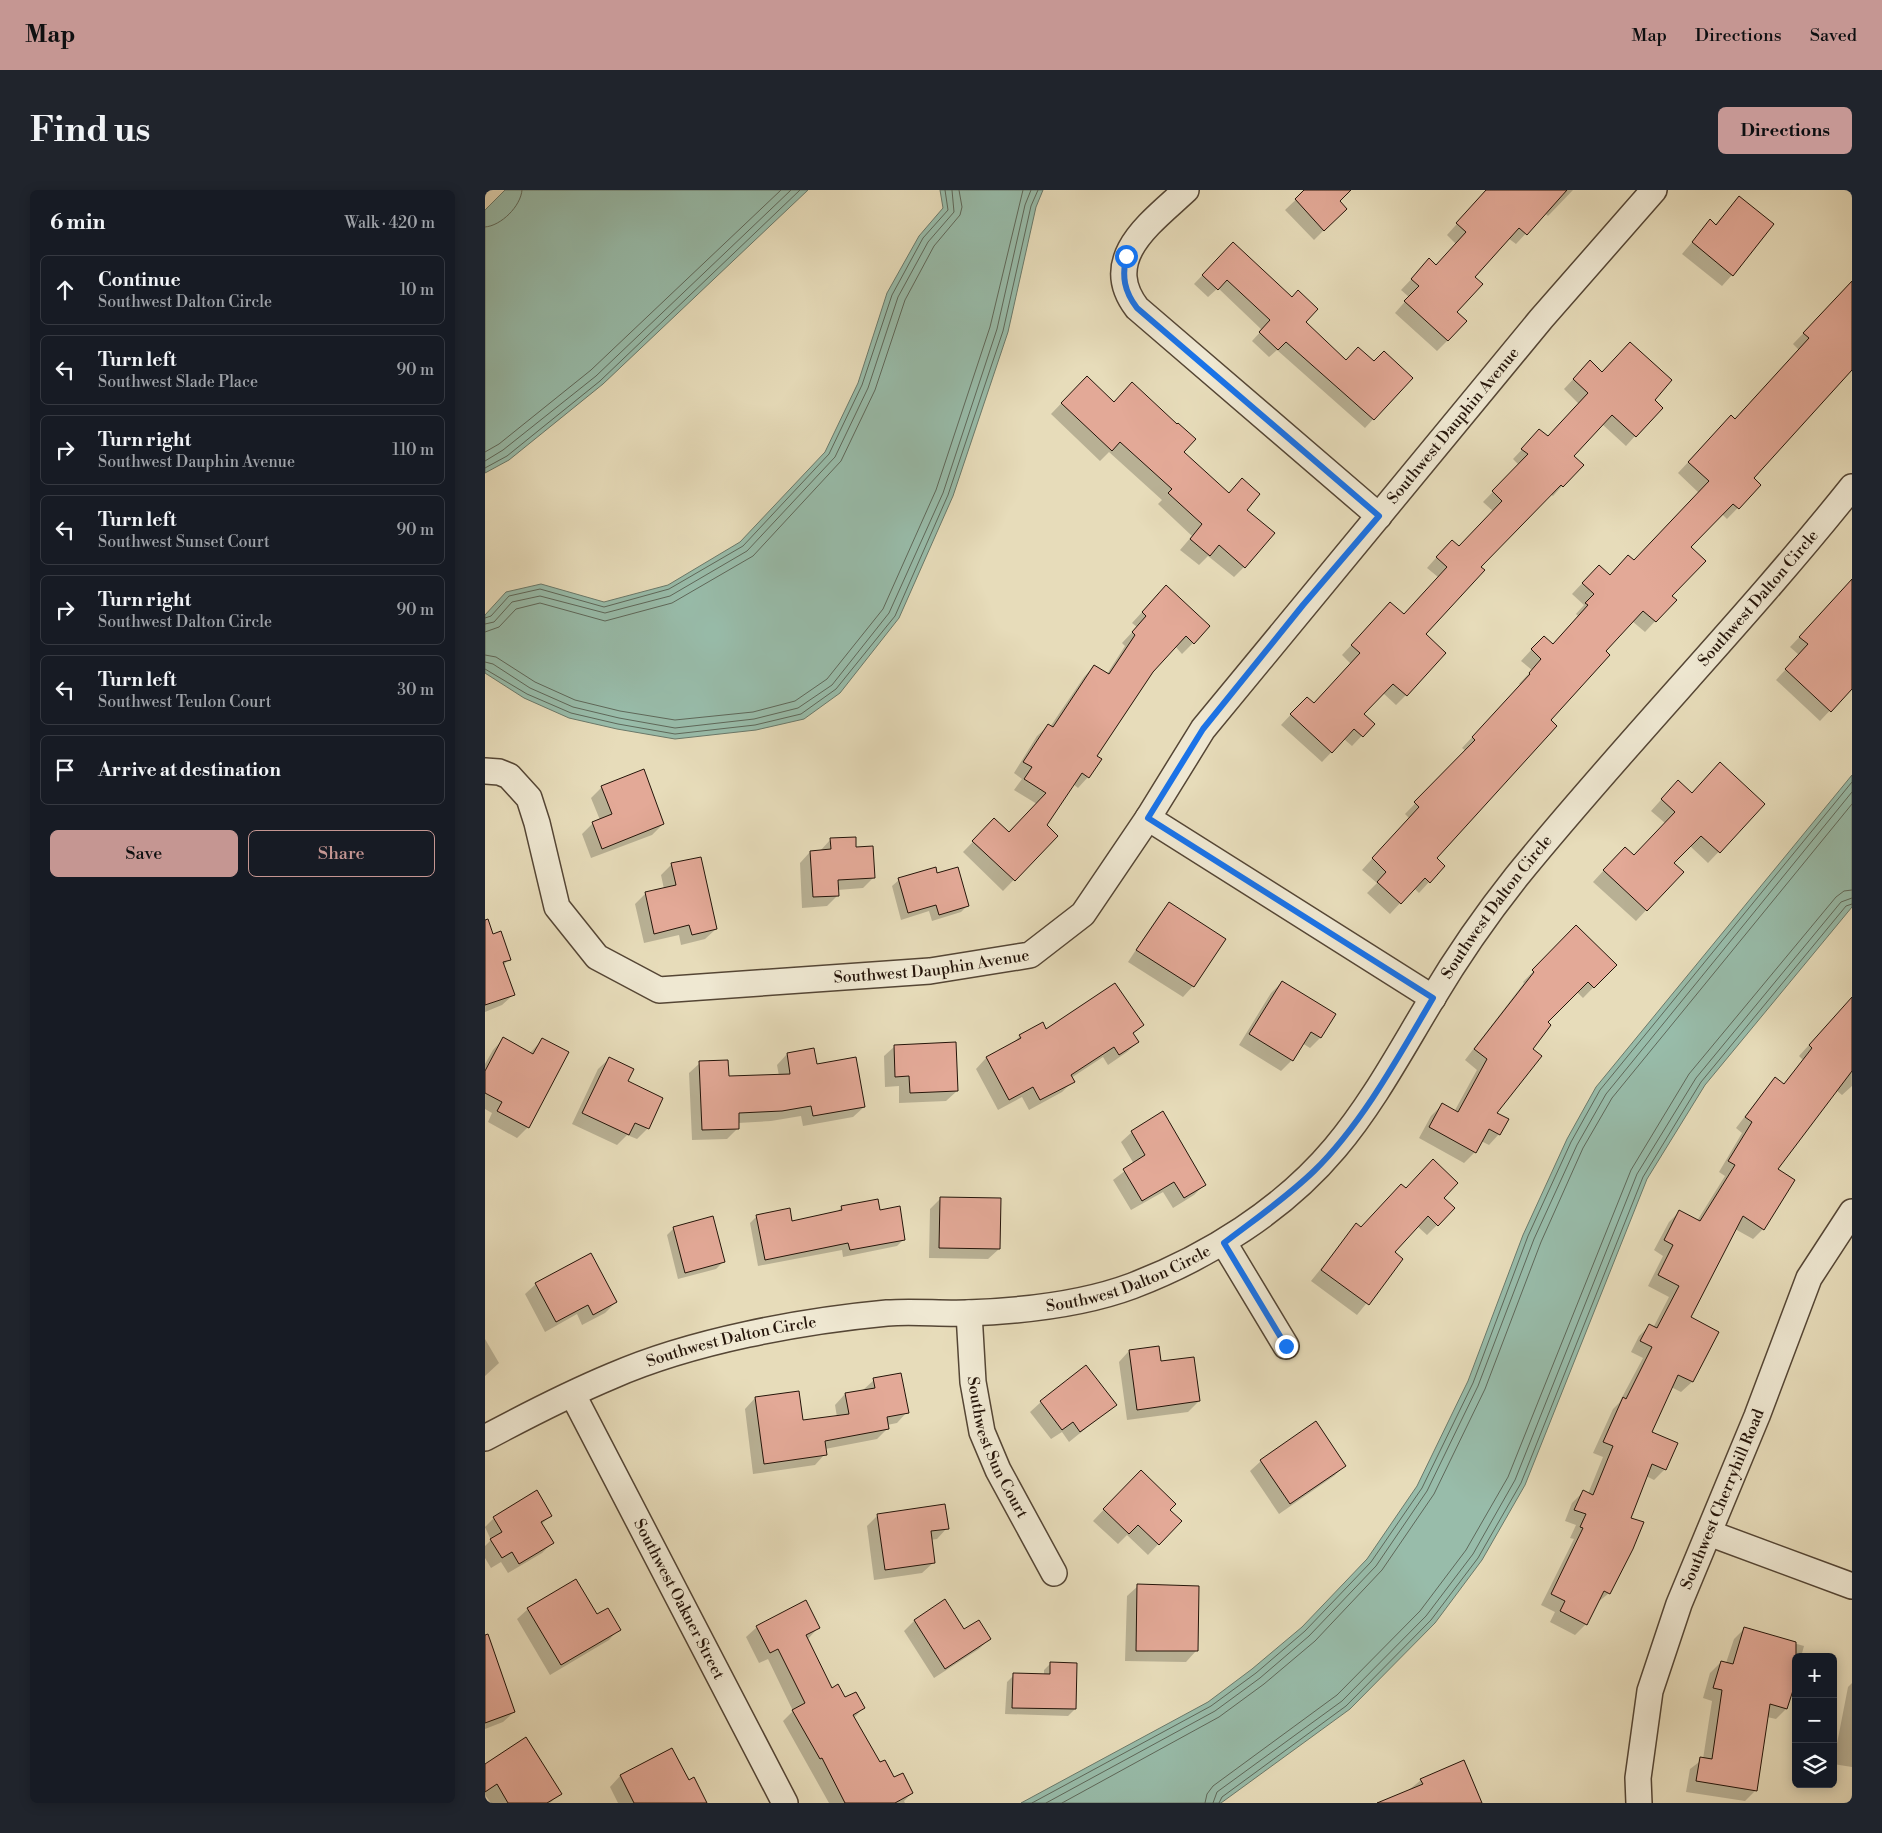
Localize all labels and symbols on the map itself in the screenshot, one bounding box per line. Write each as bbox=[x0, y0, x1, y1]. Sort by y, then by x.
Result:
route start bbox=[1115, 245, 1138, 268]
street label: Southwest Dauphin Avenue bbox=[1383, 343, 1523, 508]
street label: Southwest Dalton Circle bbox=[1693, 526, 1823, 670]
street label: Southwest Dalton Circle bbox=[1437, 831, 1557, 983]
street label: Southwest Dauphin Avenue bbox=[833, 945, 1031, 988]
street label: Southwest Dalton Circle bbox=[1045, 1241, 1214, 1316]
street label: Southwest Dalton Circle bbox=[644, 1312, 818, 1372]
route end bbox=[1275, 1335, 1298, 1358]
street label: Southwest Sun Court bbox=[963, 1376, 1032, 1522]
street label: Southwest Cherryhill Road bbox=[1676, 1406, 1769, 1593]
street label: Southwest Oakner Street bbox=[629, 1515, 729, 1683]

